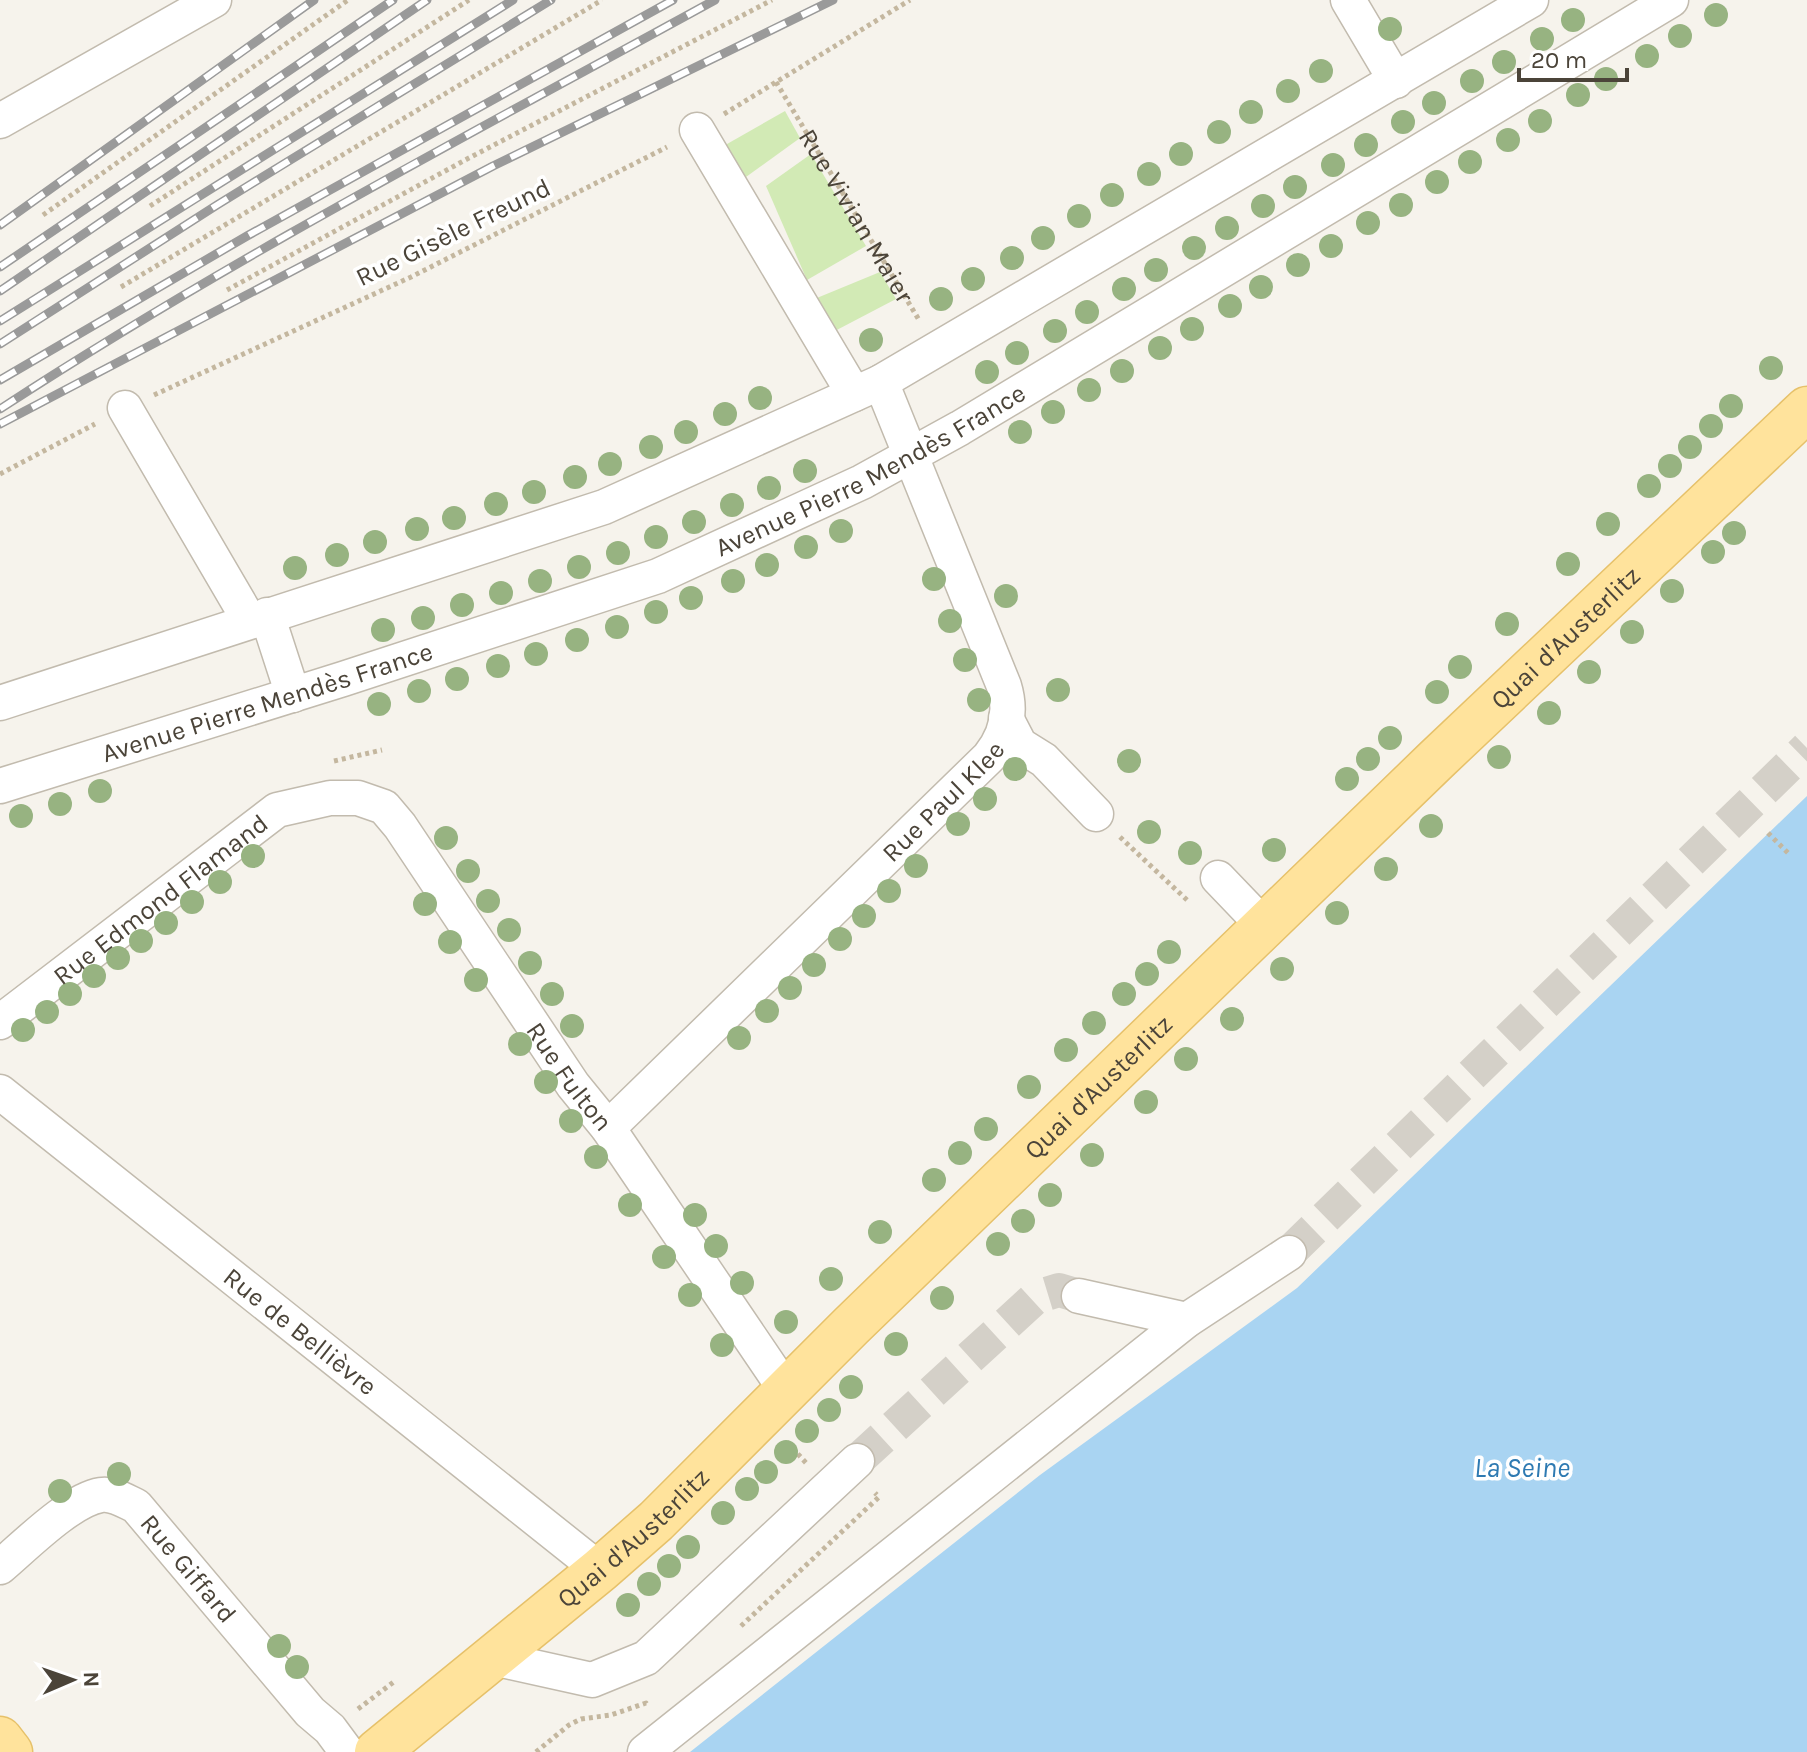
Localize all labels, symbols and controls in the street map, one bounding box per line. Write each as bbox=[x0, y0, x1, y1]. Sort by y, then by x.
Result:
scale bar bbox=[1519, 32, 1627, 82]
text: 20 m bbox=[1531, 46, 1587, 74]
street label: Rue Vivian Maier bbox=[792, 123, 920, 309]
street label: Rue Gisèle Freund bbox=[351, 172, 556, 293]
street label: Avenue Pierre Mendès France bbox=[710, 377, 1031, 563]
street label: Quai d'Austerlitz bbox=[1485, 560, 1647, 716]
street label: Avenue Pierre Mendès France bbox=[98, 636, 437, 769]
street label: Rue Paul Klee bbox=[876, 736, 1011, 868]
street label: Rue Edmond Flamand bbox=[47, 808, 274, 992]
street label: Quai d'Austerlitz bbox=[1018, 1009, 1179, 1166]
street label: Rue Fulton bbox=[519, 1016, 619, 1137]
street label: Rue de Bellièvre bbox=[217, 1261, 383, 1402]
water label: La Seine bbox=[1474, 1451, 1570, 1484]
street label: Quai d'Austerlitz bbox=[551, 1462, 716, 1615]
street label: Rue Giffard bbox=[134, 1508, 243, 1629]
north arrow bbox=[32, 1640, 112, 1720]
text: N bbox=[78, 1671, 104, 1688]

